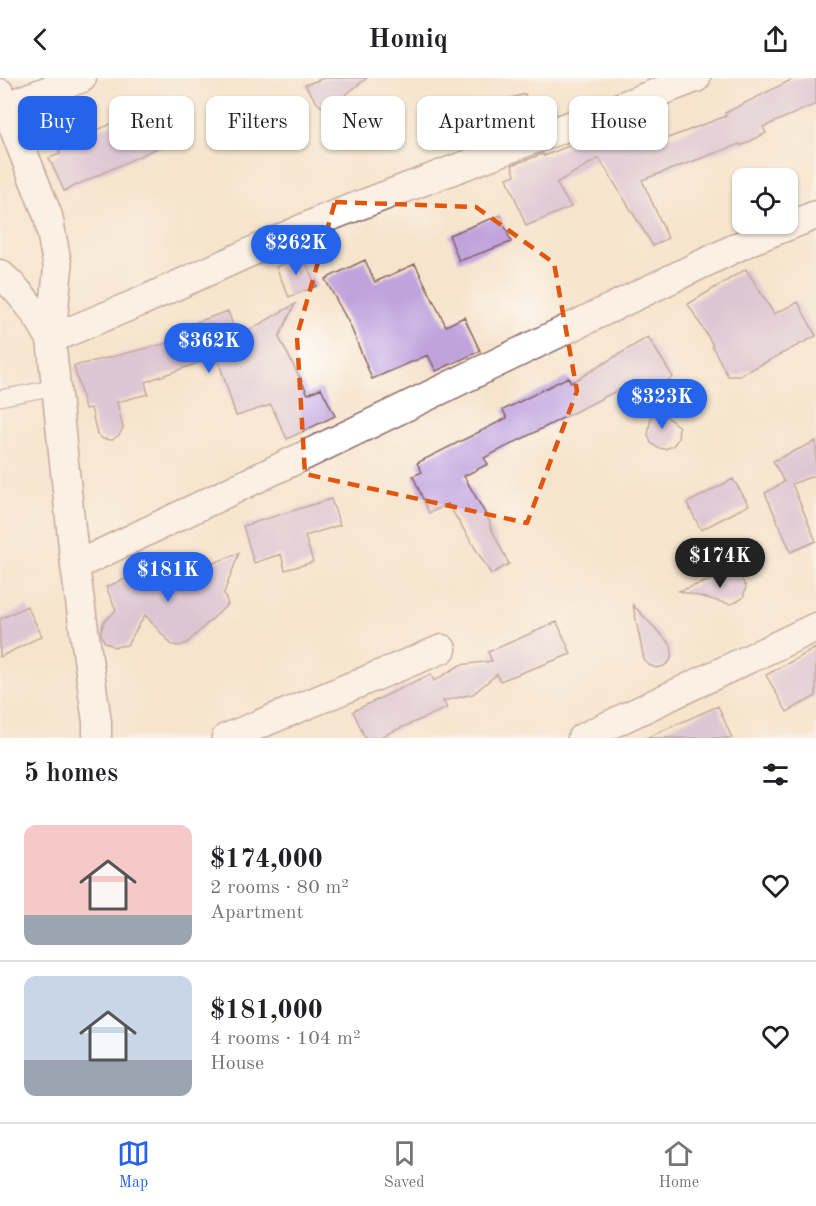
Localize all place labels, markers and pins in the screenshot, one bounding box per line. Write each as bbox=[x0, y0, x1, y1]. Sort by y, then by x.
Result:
pin: $262K bbox=[254, 225, 338, 276]
pin: $362K bbox=[167, 323, 251, 374]
pin: $323K bbox=[620, 379, 704, 430]
pin: $174K bbox=[678, 538, 762, 589]
pin: $181K bbox=[126, 552, 210, 603]

